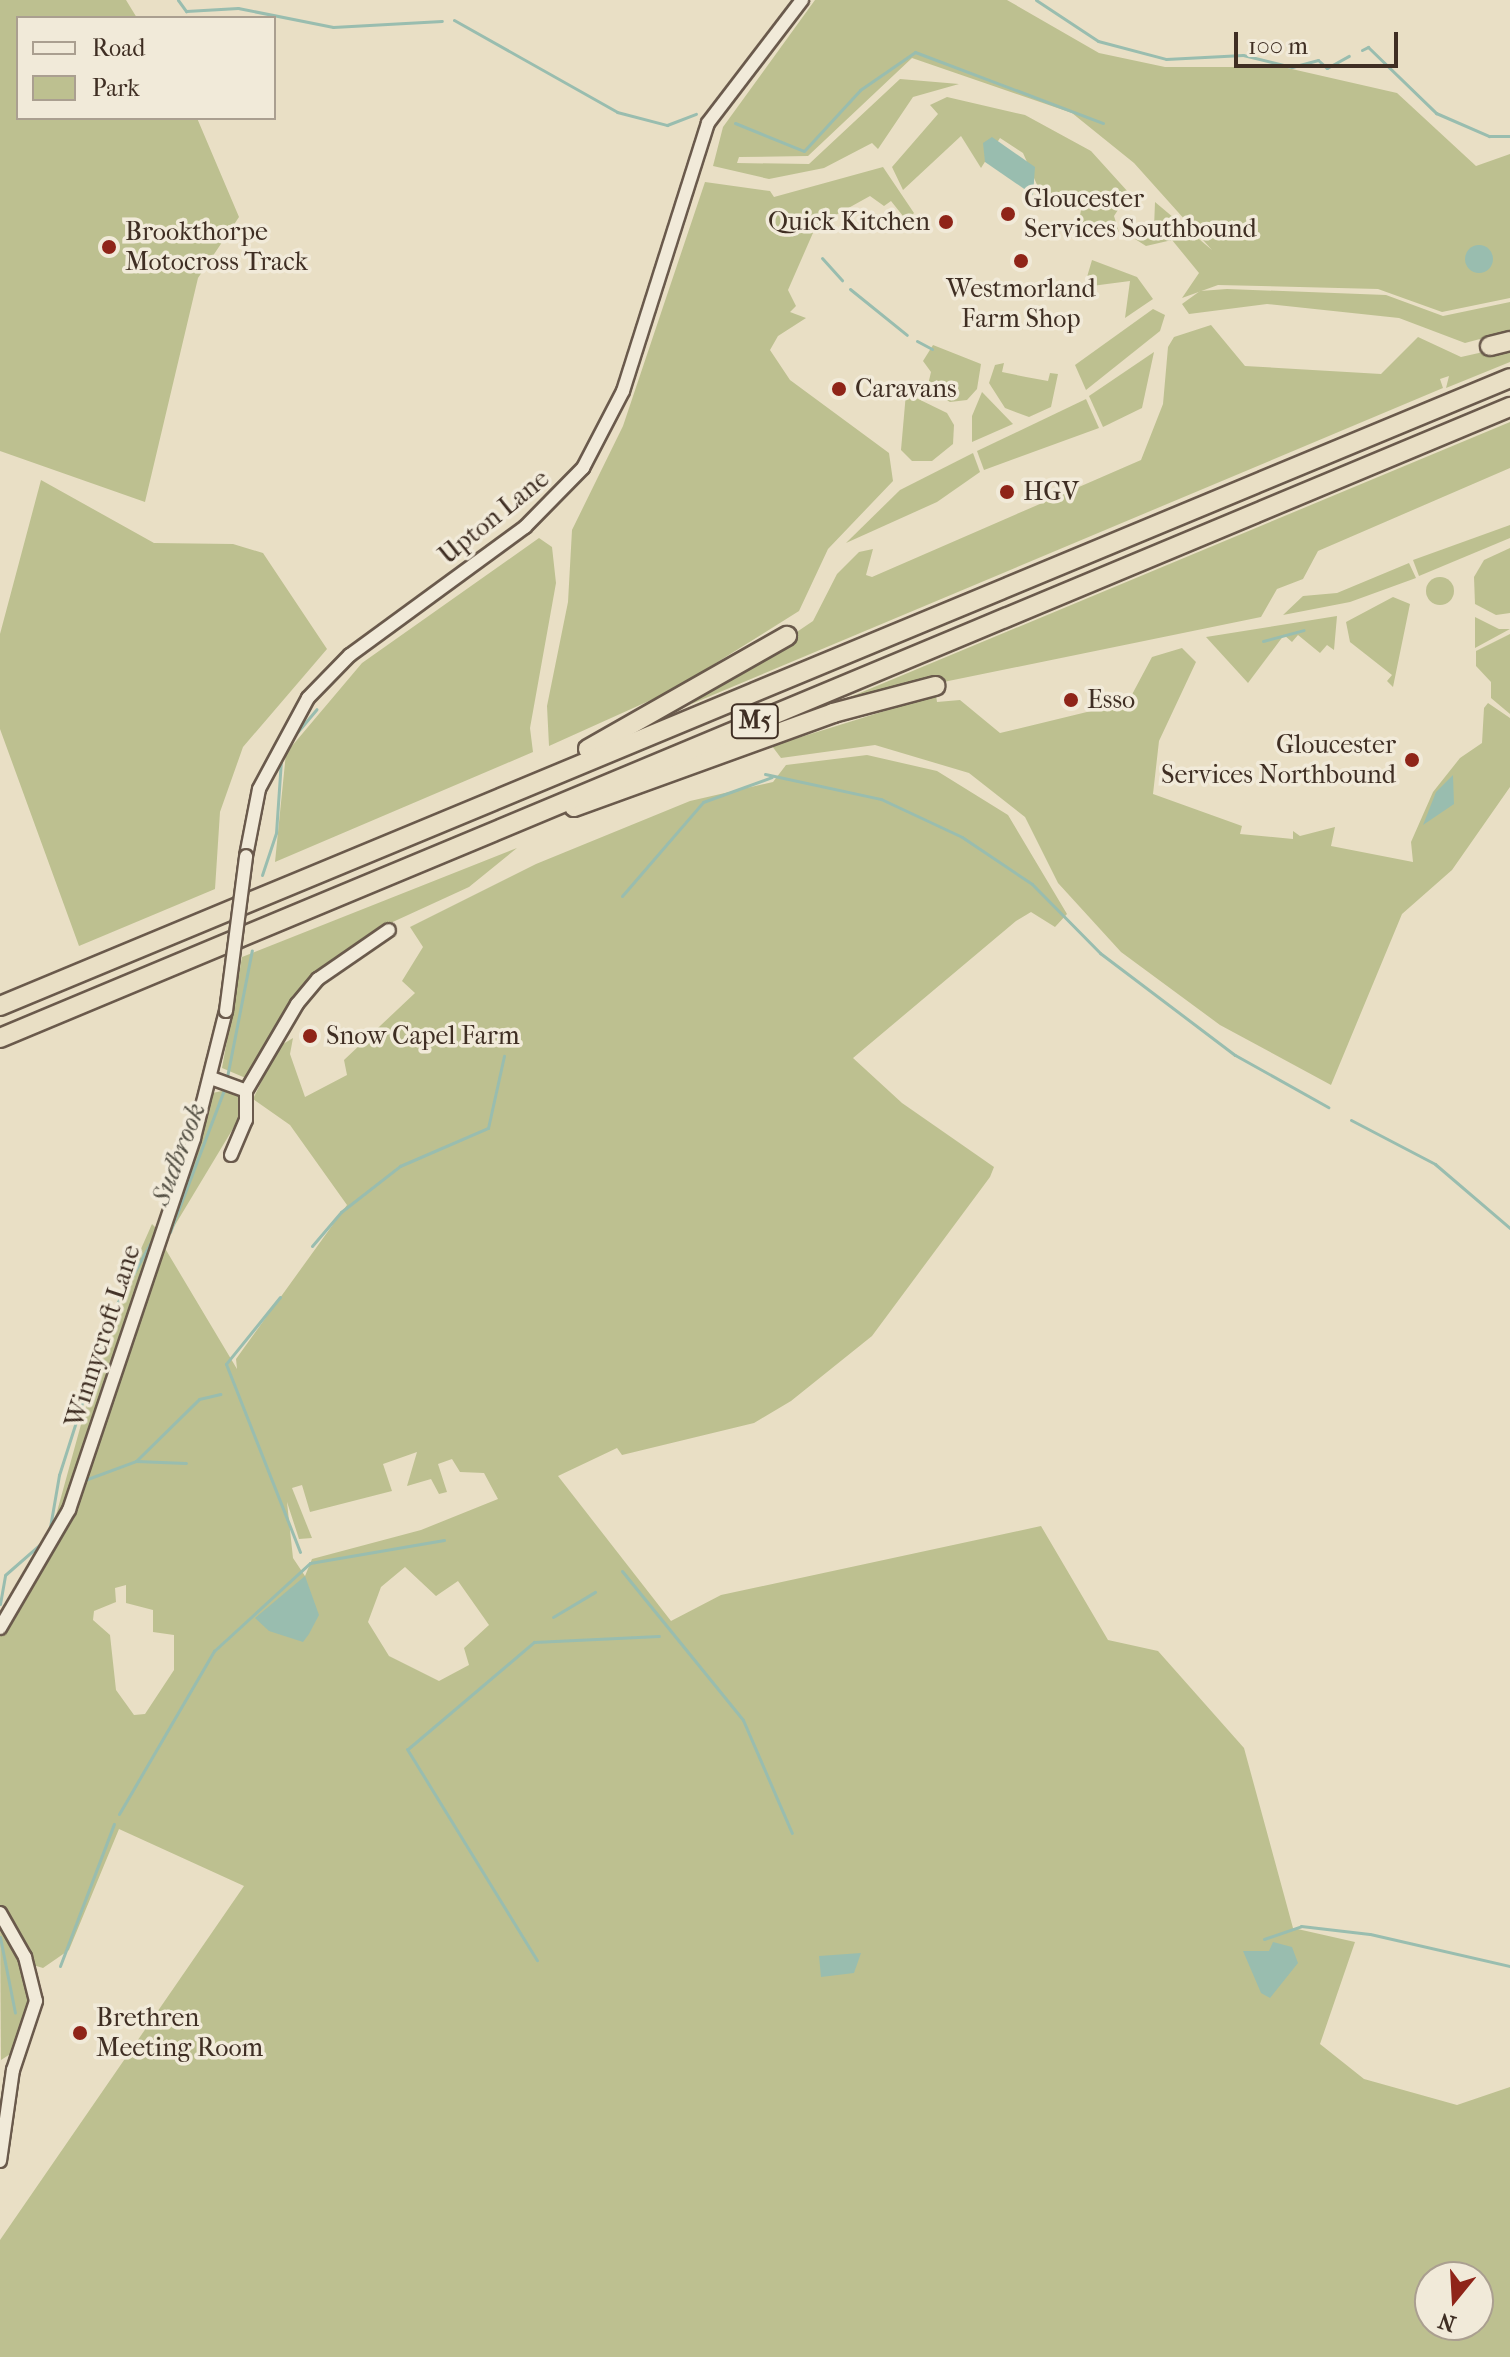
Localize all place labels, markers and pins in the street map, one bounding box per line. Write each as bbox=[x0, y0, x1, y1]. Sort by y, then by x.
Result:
place label: Gloucester Services Southbound bbox=[1024, 183, 1257, 244]
marker: Gloucester Services Southbound bbox=[999, 205, 1017, 223]
place label: Quick Kitchen bbox=[768, 206, 930, 238]
marker: Quick Kitchen bbox=[937, 213, 955, 231]
place label: Brookthorpe Motocross Track bbox=[125, 216, 308, 278]
marker: Brookthorpe Motocross Track bbox=[100, 238, 118, 256]
marker: Westmorland Farm Shop bbox=[1012, 252, 1030, 270]
place label: Westmorland Farm Shop bbox=[946, 273, 1096, 334]
place label: Caravans bbox=[855, 373, 957, 405]
marker: Caravans bbox=[830, 380, 848, 398]
place label: HGV bbox=[1023, 476, 1079, 508]
marker: HGV bbox=[998, 483, 1016, 501]
place label: Esso bbox=[1087, 684, 1135, 716]
marker: Esso bbox=[1062, 691, 1080, 709]
place label: Gloucester Services Northbound bbox=[1161, 729, 1396, 790]
marker: Gloucester Services Northbound bbox=[1403, 751, 1421, 769]
place label: Snow Capel Farm bbox=[326, 1020, 520, 1052]
marker: Snow Capel Farm bbox=[301, 1027, 319, 1045]
place label: Brethren Meeting Room bbox=[96, 2002, 263, 2064]
marker: Brethren Meeting Room bbox=[71, 2024, 89, 2042]

